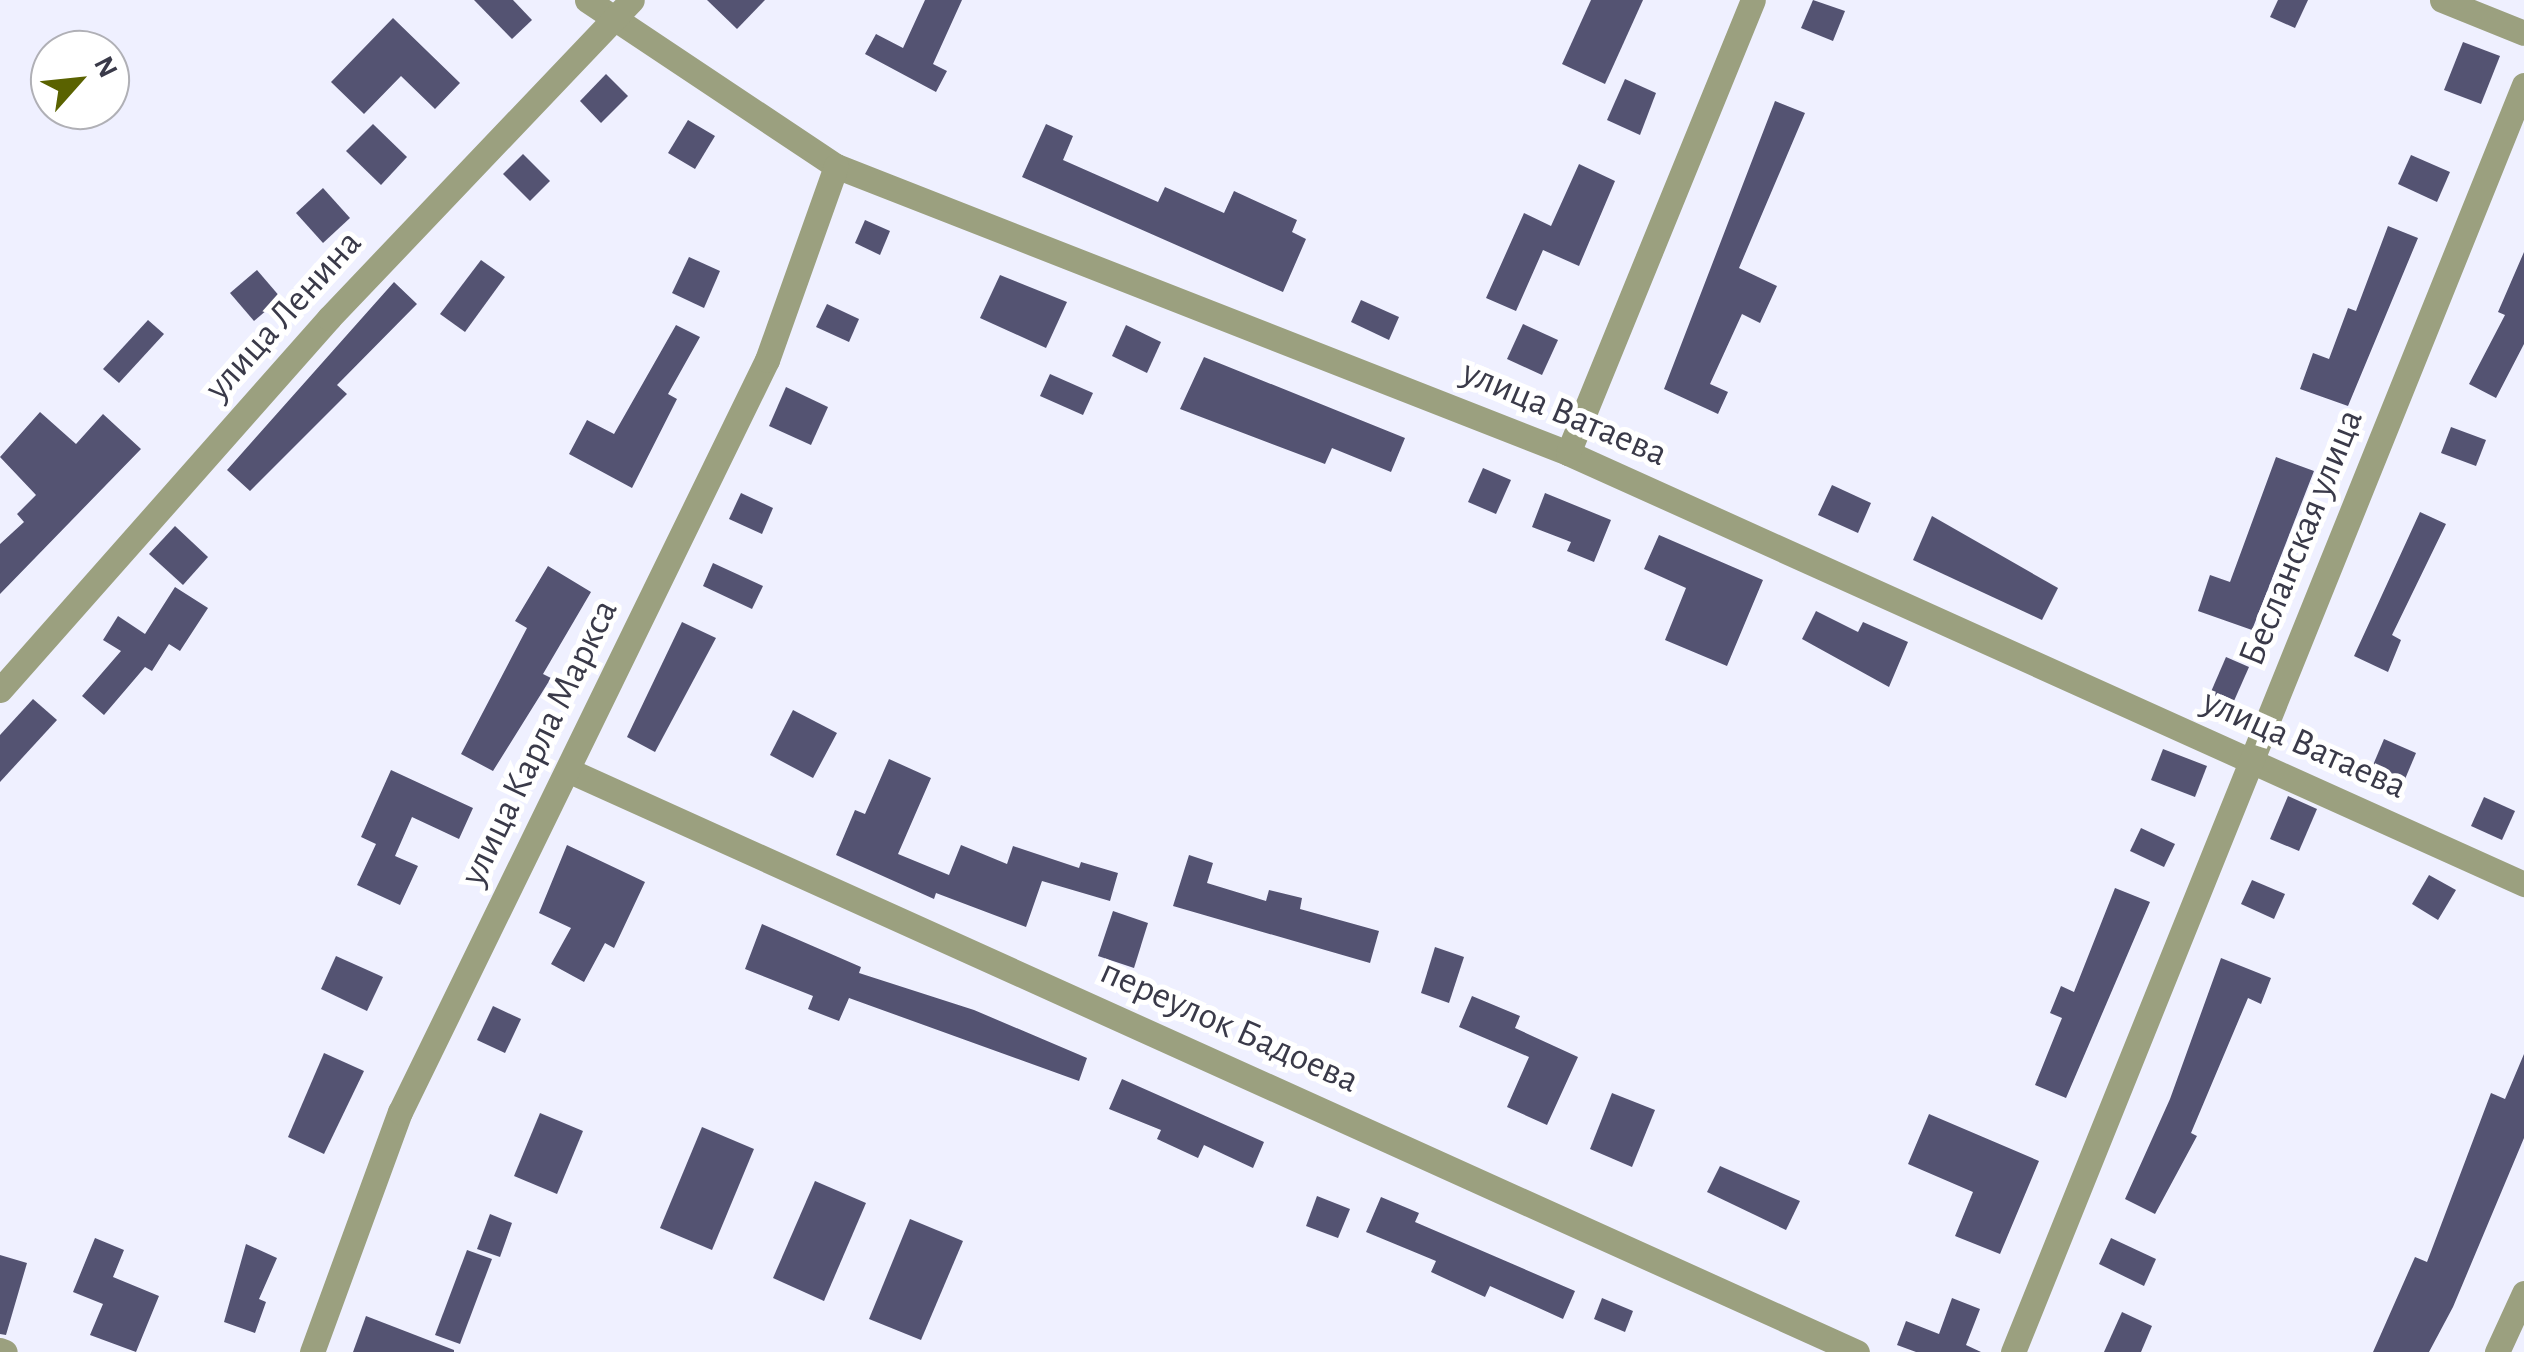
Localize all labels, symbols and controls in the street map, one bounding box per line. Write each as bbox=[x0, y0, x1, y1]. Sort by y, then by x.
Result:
north arrow bbox=[30, 30, 130, 130]
text: N bbox=[88, 52, 122, 82]
street label: улица Ленина bbox=[196, 221, 372, 411]
street label: улица Ватаева bbox=[1455, 350, 1673, 478]
street label: Бесланская улица bbox=[2230, 403, 2374, 673]
street label: улица Карла Маркса bbox=[451, 593, 629, 893]
street label: улица Ватаева bbox=[2195, 680, 2413, 810]
street label: переулок Бадоева bbox=[1093, 950, 1365, 1104]

